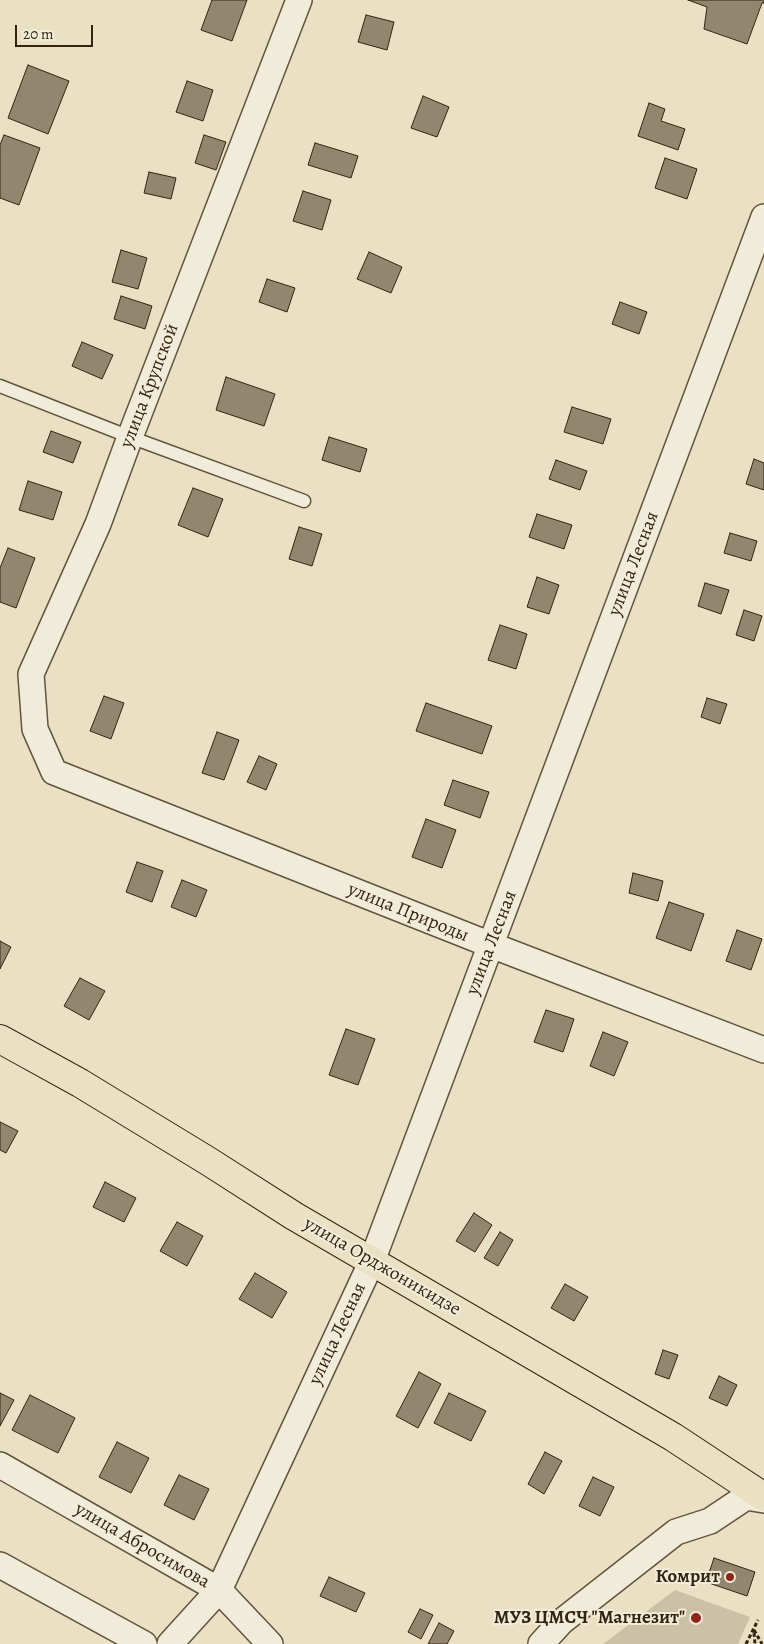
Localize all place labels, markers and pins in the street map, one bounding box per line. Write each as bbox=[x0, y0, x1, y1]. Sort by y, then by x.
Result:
place label: Комрит bbox=[655, 1566, 720, 1588]
marker: Комрит bbox=[724, 1571, 736, 1583]
place label: МУЗ ЦМСЧ "Магнезит" bbox=[494, 1607, 685, 1629]
marker: МУЗ ЦМСЧ "Магнезит" bbox=[689, 1611, 703, 1625]

